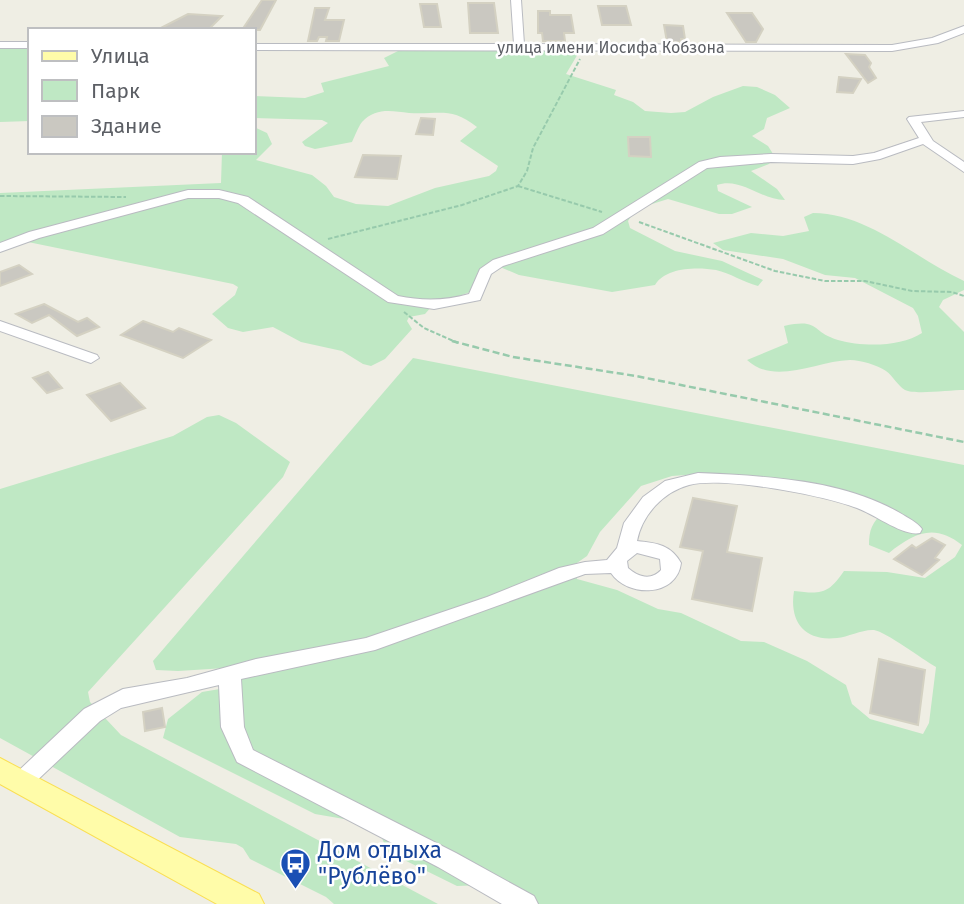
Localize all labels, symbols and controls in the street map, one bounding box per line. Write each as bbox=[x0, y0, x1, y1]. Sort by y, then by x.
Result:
legend bbox=[28, 28, 256, 154]
street label: улица имени Иосифа Кобзона bbox=[497, 38, 725, 57]
text: Улица bbox=[91, 43, 150, 69]
text: Парк bbox=[91, 78, 140, 104]
text: Здание bbox=[91, 113, 162, 139]
place label: Дом отдыха "Рублёво" bbox=[317, 836, 442, 890]
bus stop icon: Дом отдыха "Рублёво" bbox=[278, 846, 312, 890]

